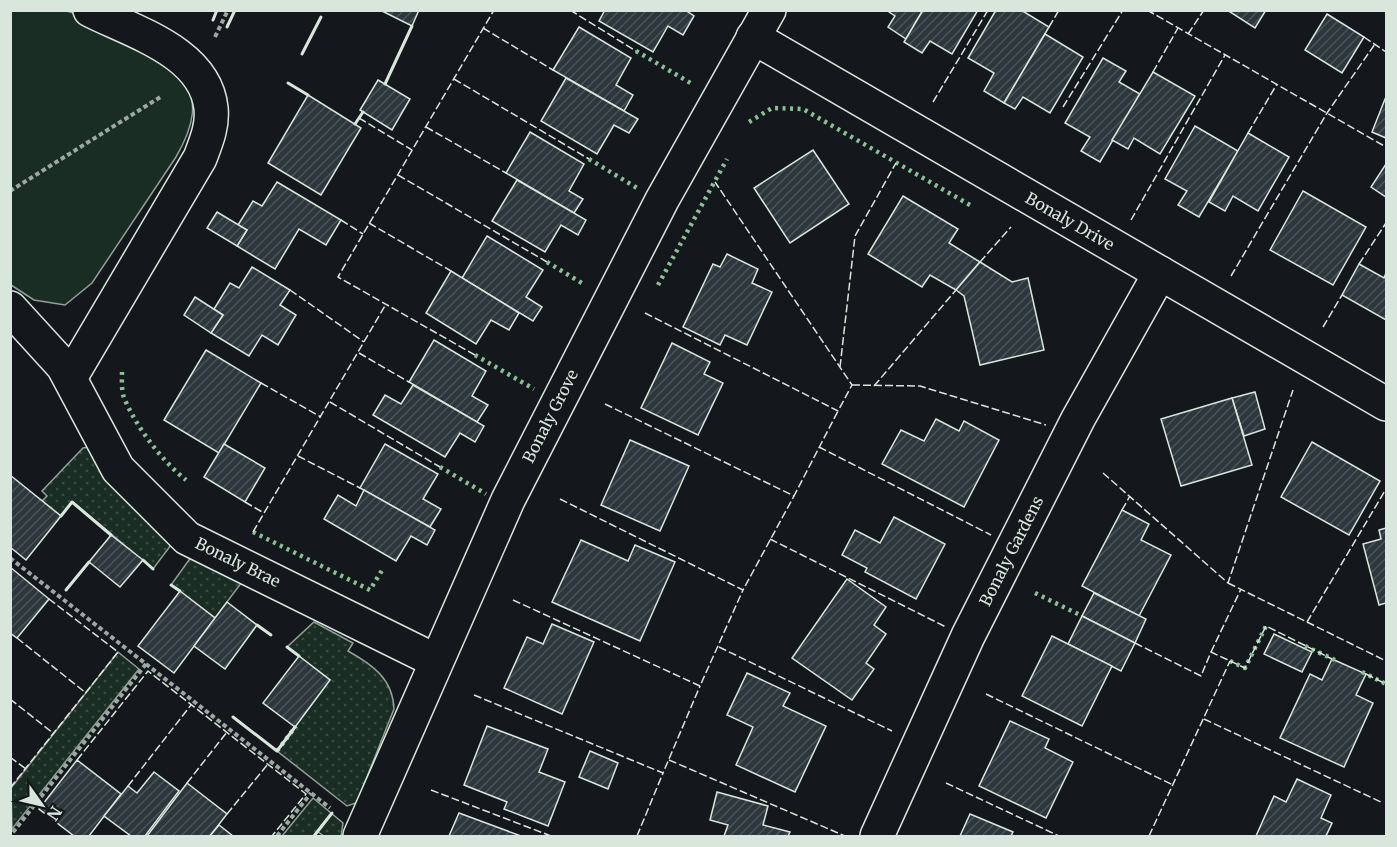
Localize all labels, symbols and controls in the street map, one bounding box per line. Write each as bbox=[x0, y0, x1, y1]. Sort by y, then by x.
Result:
street label: Bonaly Drive bbox=[1022, 188, 1118, 254]
street label: Bonaly Grove bbox=[518, 366, 582, 466]
street label: Bonaly Gardens bbox=[975, 492, 1047, 609]
street label: Bonaly Brae bbox=[192, 533, 284, 591]
north arrow bbox=[12, 775, 72, 835]
text: N bbox=[42, 803, 66, 825]

